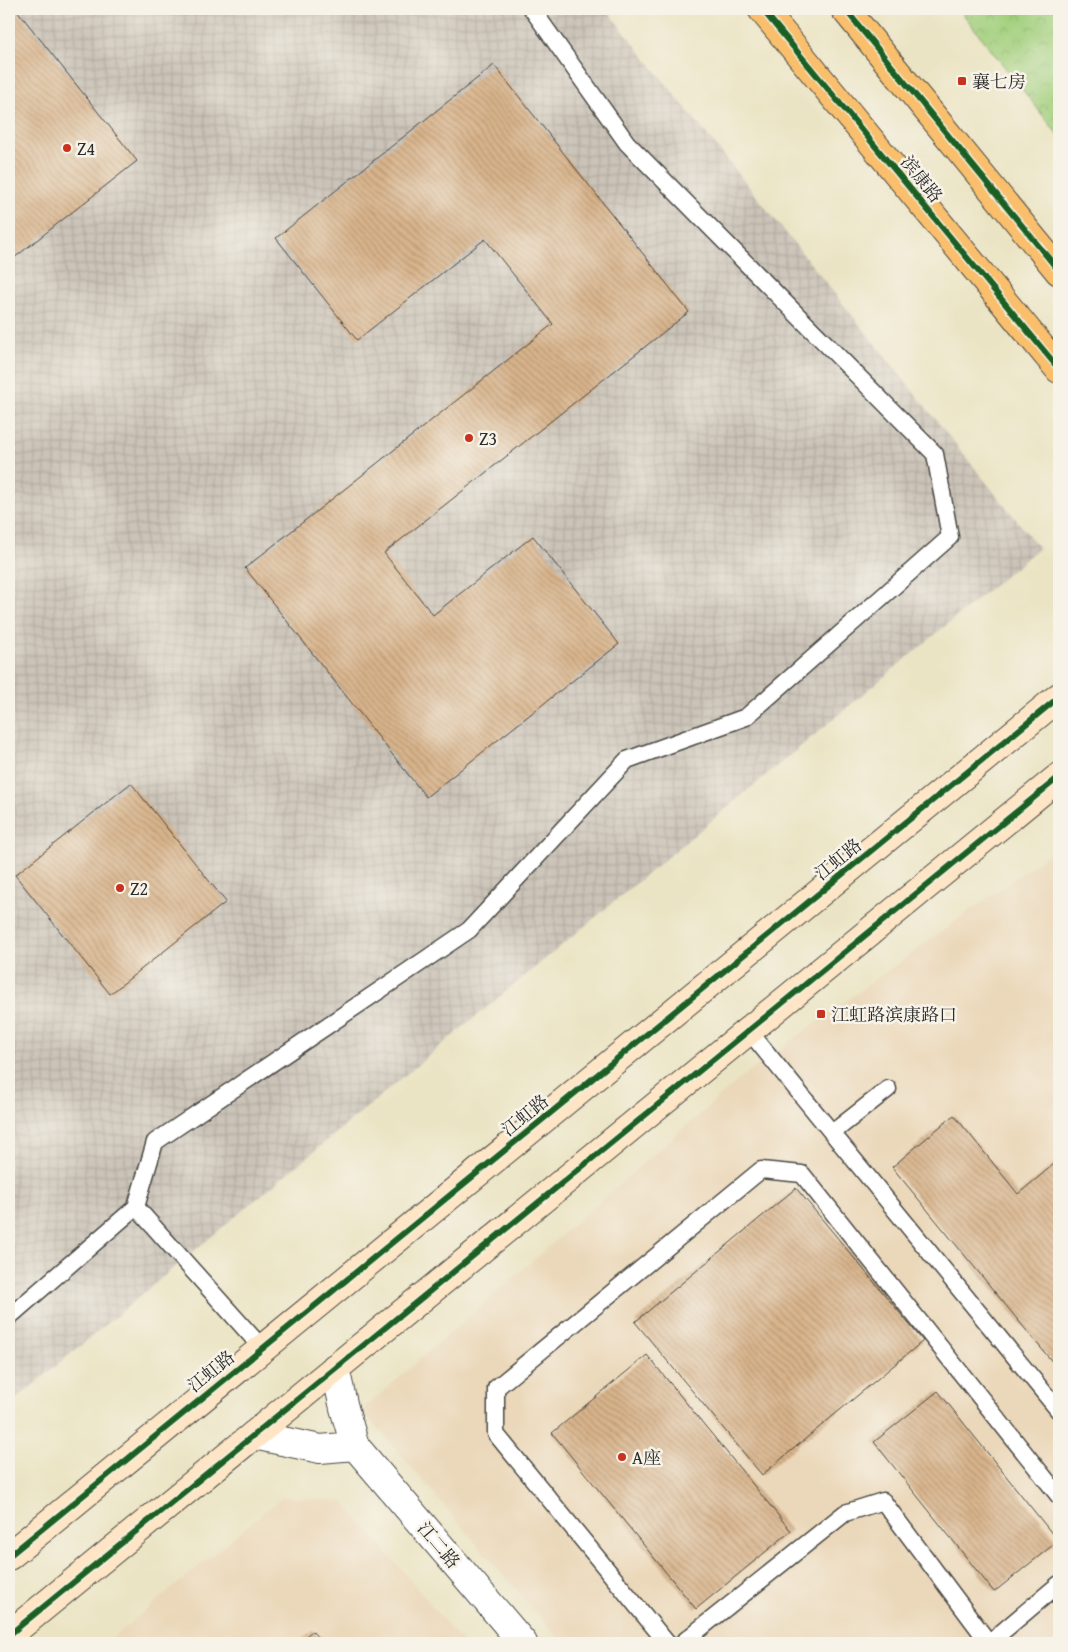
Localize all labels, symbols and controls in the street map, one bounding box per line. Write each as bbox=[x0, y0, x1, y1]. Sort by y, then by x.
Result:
place label: 襄七房 bbox=[972, 68, 1026, 95]
marker: 襄七房 bbox=[956, 75, 968, 87]
place label: Z4 bbox=[77, 135, 95, 162]
marker: Z4 bbox=[61, 142, 73, 154]
street label: 滨康路 bbox=[895, 150, 949, 208]
place label: Z3 bbox=[479, 425, 497, 452]
marker: Z3 bbox=[463, 432, 475, 444]
street label: 江虹路 bbox=[809, 832, 867, 886]
place label: Z2 bbox=[130, 875, 148, 902]
marker: Z2 bbox=[114, 882, 126, 894]
place label: 江虹路滨康路口 bbox=[831, 1001, 957, 1028]
marker: 江虹路滨康路口 bbox=[815, 1008, 827, 1020]
street label: 江虹路 bbox=[496, 1088, 554, 1142]
street label: 江虹路 bbox=[182, 1344, 240, 1398]
place label: A座 bbox=[632, 1444, 661, 1471]
marker: A座 bbox=[616, 1451, 628, 1463]
street label: 江二路 bbox=[411, 1516, 467, 1574]

